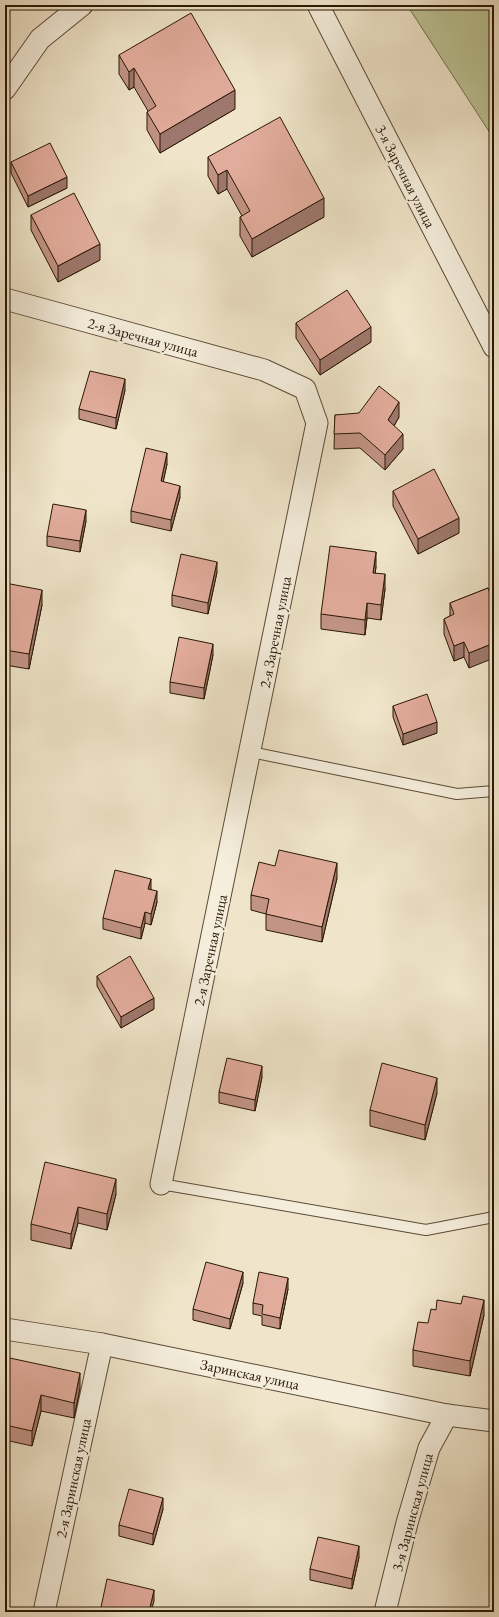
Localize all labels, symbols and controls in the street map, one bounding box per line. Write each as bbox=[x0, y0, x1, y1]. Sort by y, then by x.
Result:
street label: 3-я Заречная улица bbox=[372, 121, 440, 231]
street label: 2-я Заречная улица bbox=[86, 313, 200, 361]
street label: 2-я Заречная улица bbox=[255, 574, 295, 690]
street label: 2-я Заречная улица bbox=[189, 892, 231, 1008]
street label: Заринская улица bbox=[199, 1354, 301, 1394]
street label: 2-я Заринская улица bbox=[51, 1416, 95, 1540]
street label: 3-я Заринская улица bbox=[387, 1451, 437, 1573]

